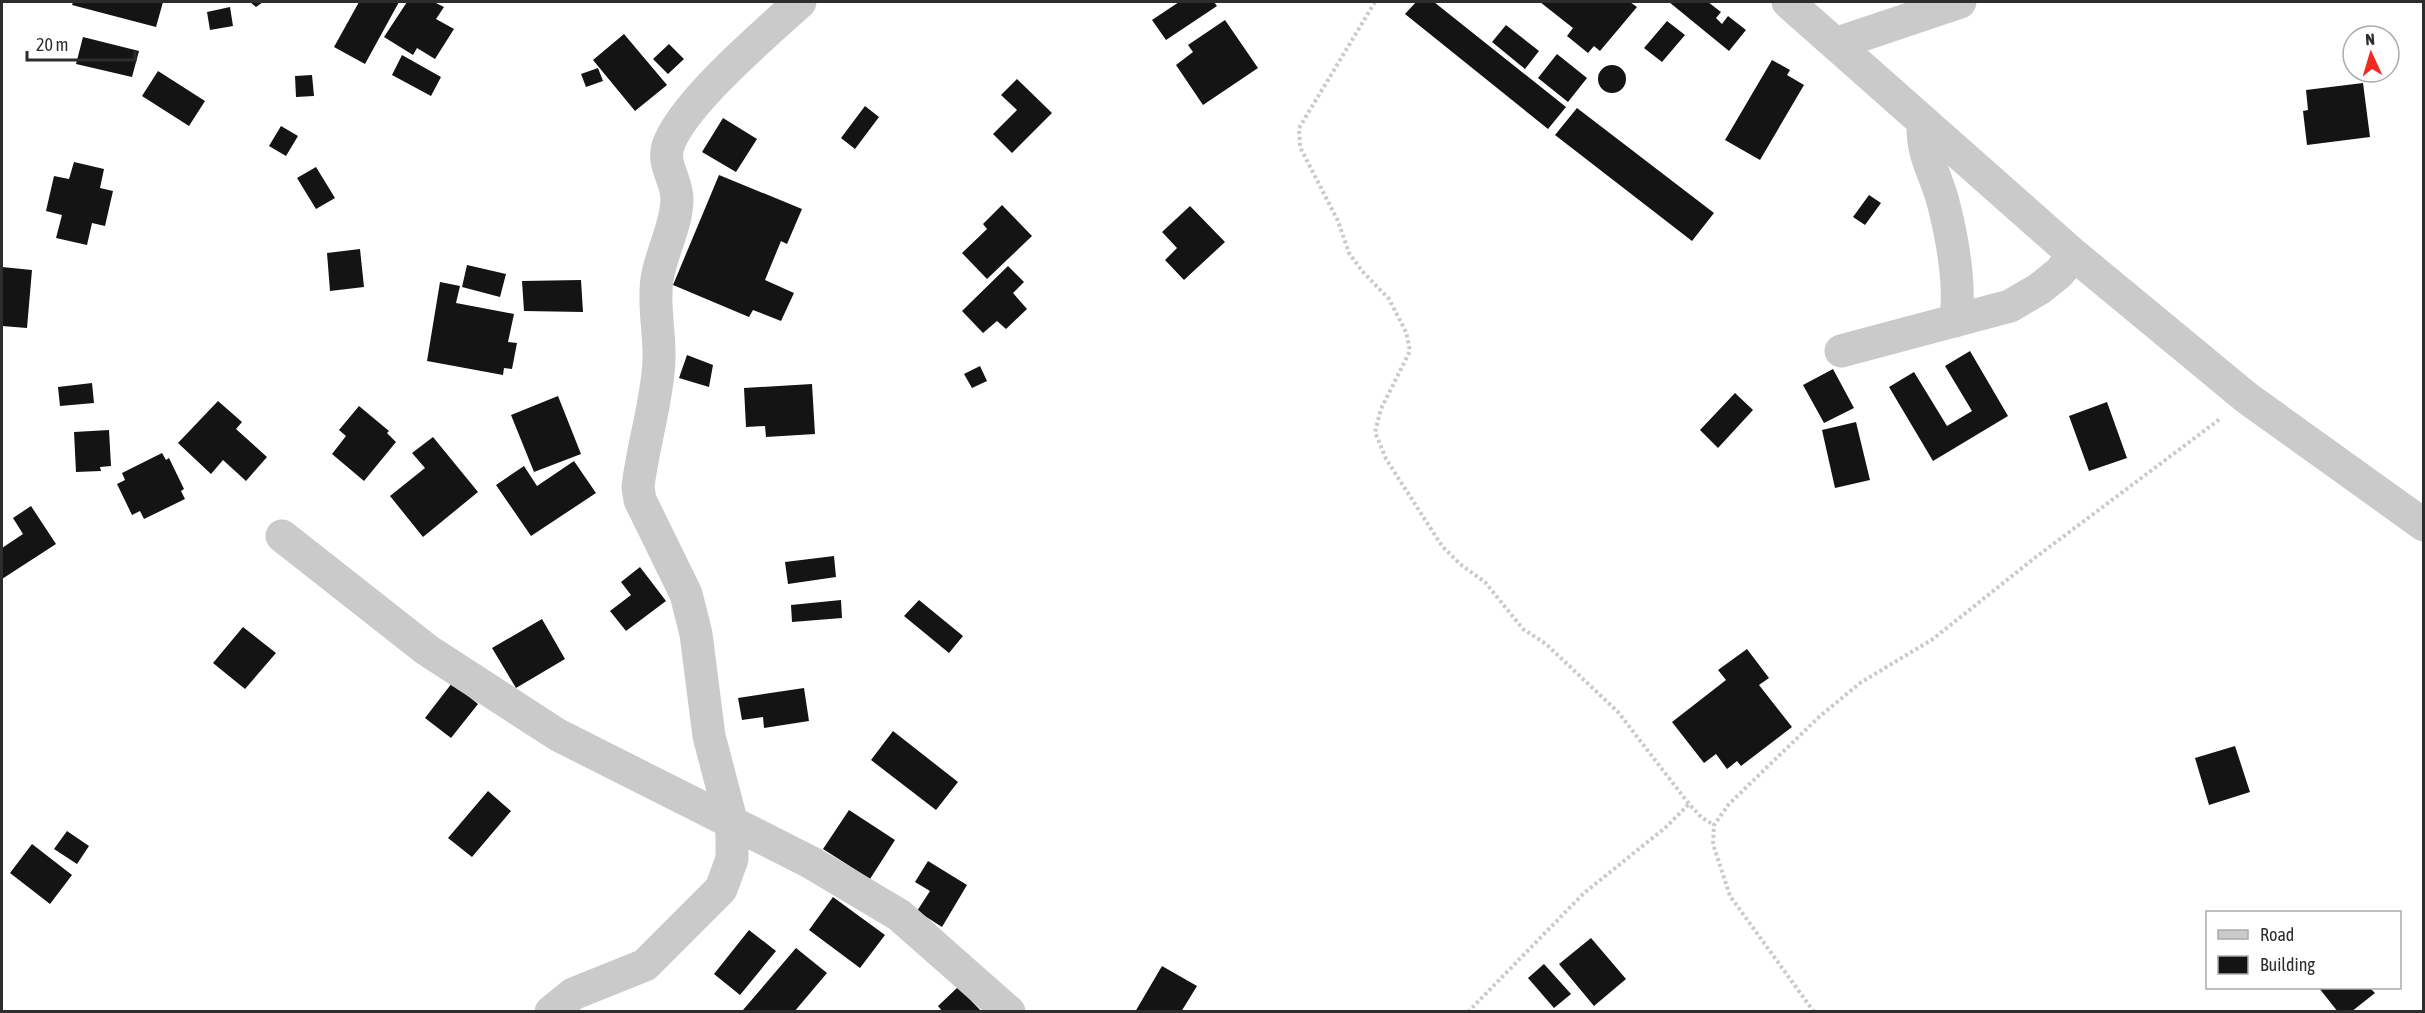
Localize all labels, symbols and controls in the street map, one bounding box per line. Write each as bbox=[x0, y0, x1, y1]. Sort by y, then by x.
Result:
scale bar bbox=[27, 24, 135, 62]
north arrow bbox=[2341, 24, 2401, 84]
text: N bbox=[2365, 30, 2375, 48]
text: 20 m bbox=[36, 34, 68, 55]
legend bbox=[2206, 911, 2401, 989]
text: Road bbox=[2260, 924, 2294, 945]
text: Building bbox=[2260, 954, 2315, 975]

